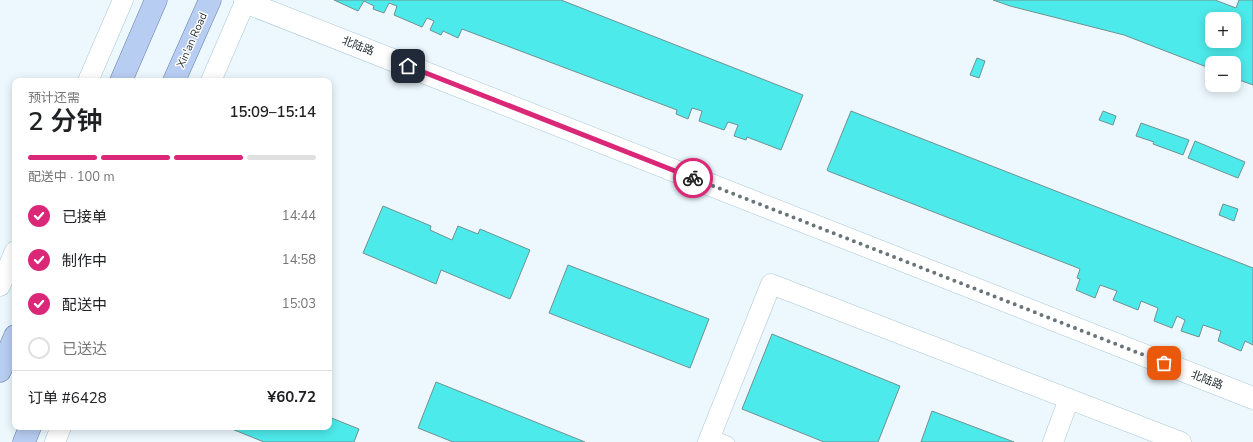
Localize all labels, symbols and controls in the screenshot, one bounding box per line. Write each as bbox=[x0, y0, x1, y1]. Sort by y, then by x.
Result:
street label: Xin'an Road bbox=[173, 10, 211, 70]
map controls bbox=[1205, 12, 1241, 92]
button: + bbox=[1205, 12, 1241, 48]
street label: 北陆路 bbox=[340, 33, 376, 59]
pin bbox=[391, 49, 425, 83]
icon: home bbox=[397, 55, 419, 77]
button: − bbox=[1205, 56, 1241, 92]
text: 预计还需 bbox=[28, 89, 80, 107]
text: 15:09–15:14 bbox=[229, 102, 316, 122]
text: 2 分钟 bbox=[28, 104, 102, 139]
courier bbox=[673, 158, 713, 198]
icon: bike bbox=[682, 167, 704, 189]
text: 配送中 · 100 m bbox=[28, 168, 115, 186]
icon: check bbox=[28, 205, 50, 227]
text: 已接单 bbox=[62, 207, 107, 227]
text: 14:44 bbox=[282, 207, 316, 225]
icon: check bbox=[28, 249, 50, 271]
text: 制作中 bbox=[62, 251, 107, 271]
text: 14:58 bbox=[282, 251, 316, 269]
icon: check bbox=[28, 293, 50, 315]
text: 配送中 bbox=[62, 295, 107, 315]
text: 15:03 bbox=[282, 295, 316, 313]
text: 已送达 bbox=[62, 339, 107, 359]
pin bbox=[1147, 346, 1181, 380]
icon: bag bbox=[1153, 352, 1175, 374]
street label: 北陆路 bbox=[1189, 367, 1225, 393]
text: ¥60.72 bbox=[267, 387, 316, 407]
text: 订单 #6428 bbox=[28, 388, 107, 408]

